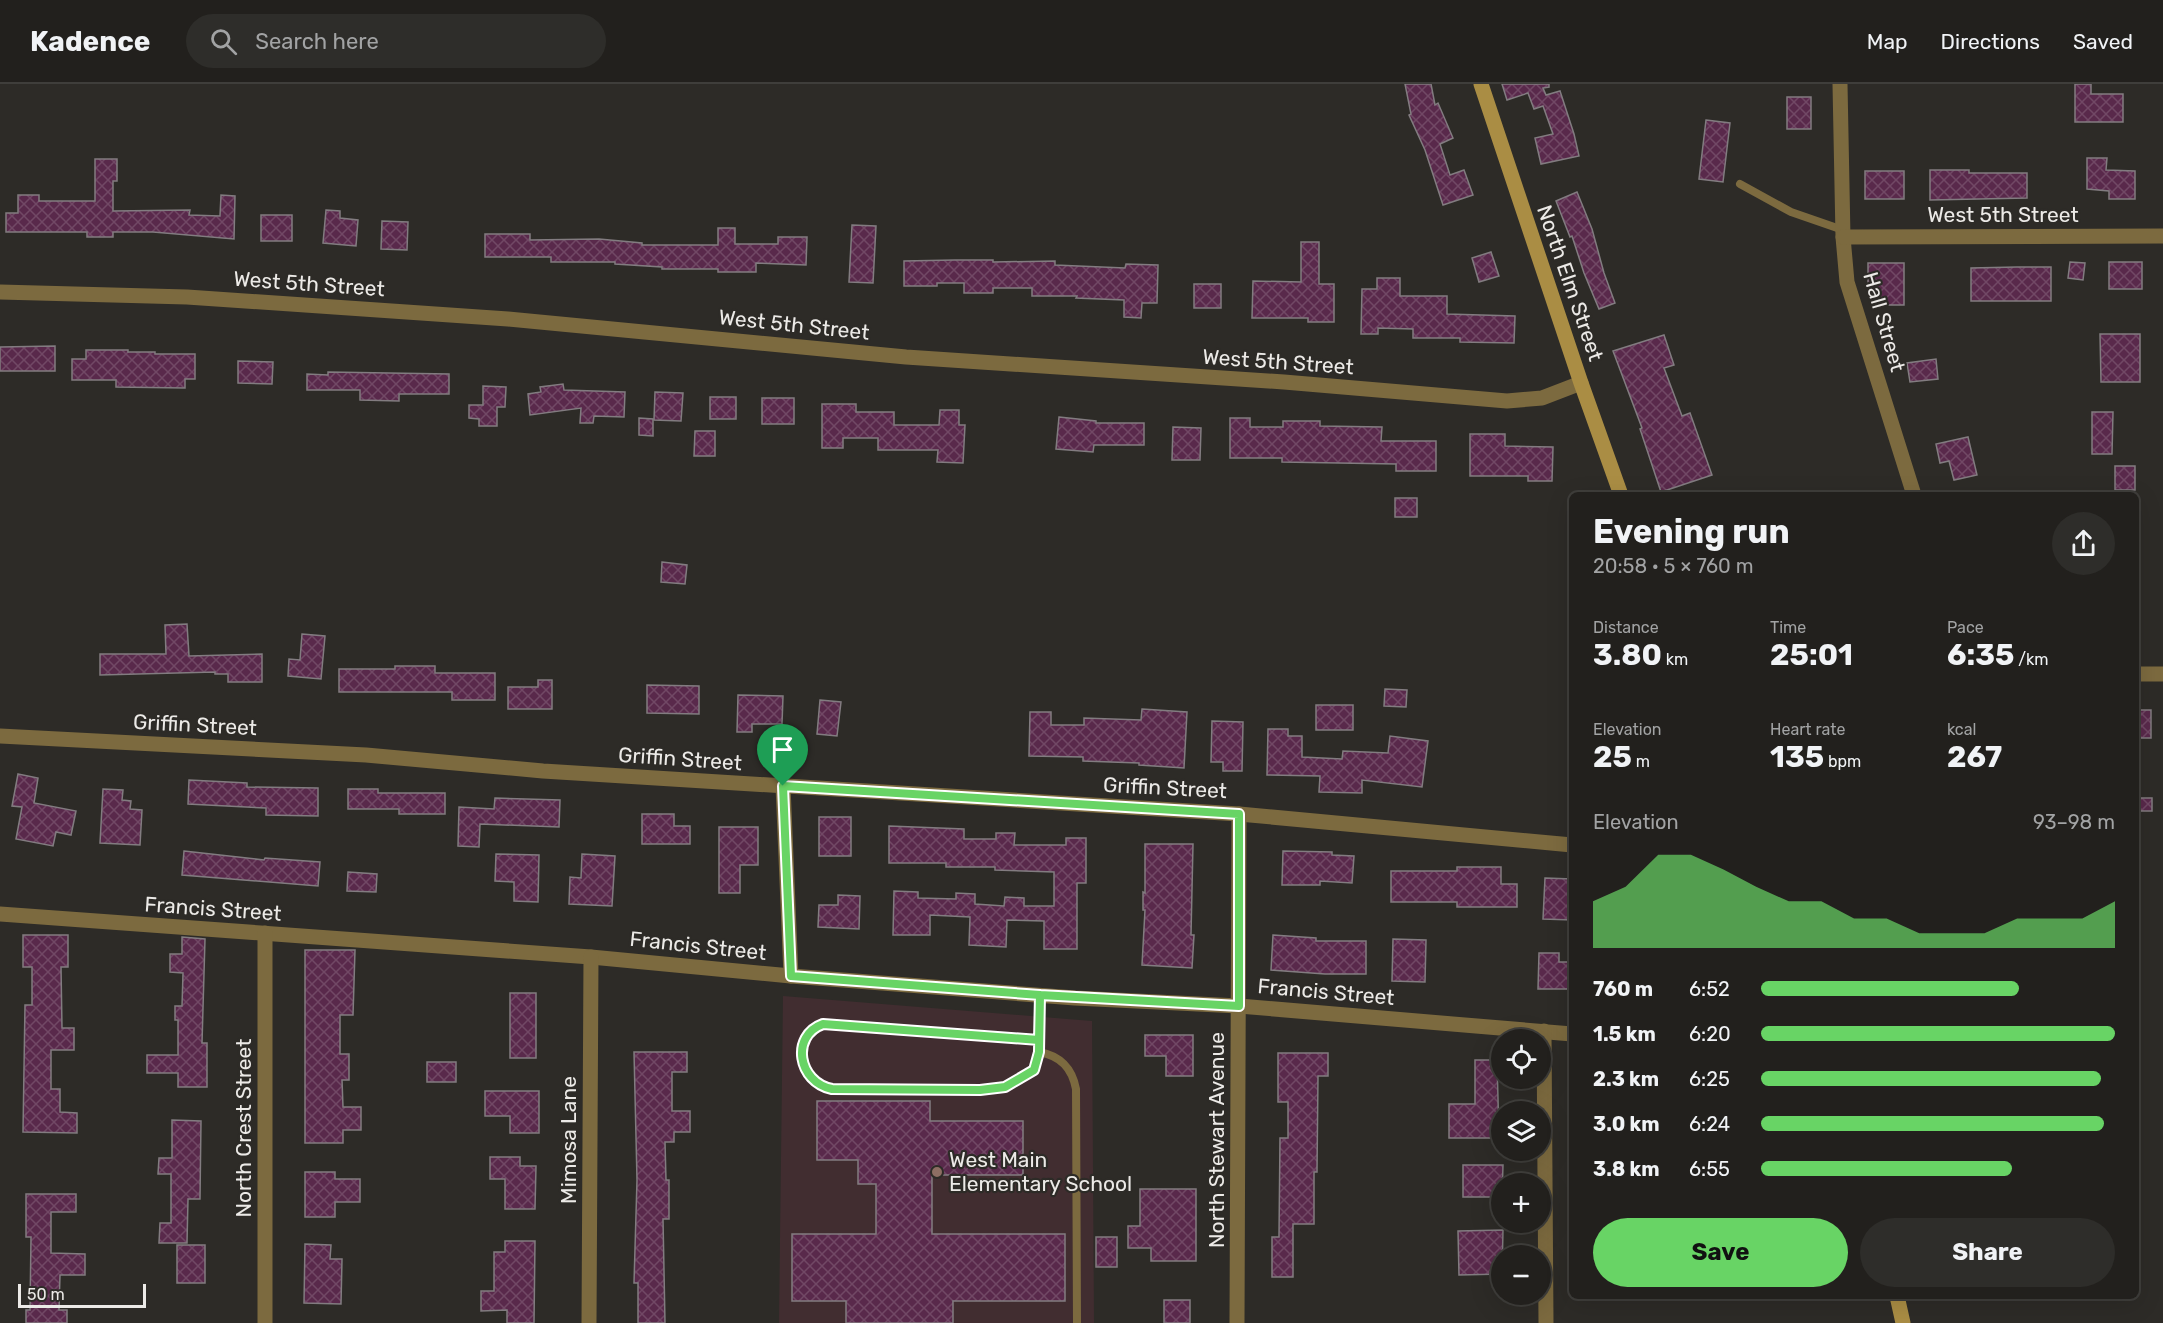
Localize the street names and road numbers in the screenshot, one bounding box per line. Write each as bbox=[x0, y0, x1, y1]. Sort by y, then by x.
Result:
street label: North Elm Street bbox=[1532, 202, 1609, 364]
street label: West 5th Street bbox=[1927, 202, 2079, 227]
street label: West 5th Street bbox=[233, 266, 385, 301]
street label: Hall Street bbox=[1858, 269, 1911, 375]
street label: West 5th Street bbox=[717, 304, 871, 345]
street label: West 5th Street bbox=[1202, 344, 1354, 379]
street label: Griffin Street bbox=[132, 709, 258, 740]
street label: Griffin Street bbox=[617, 742, 743, 775]
street label: Griffin Street bbox=[1102, 772, 1228, 803]
street label: Francis Street bbox=[144, 891, 282, 926]
street label: Francis Street bbox=[628, 926, 768, 965]
street label: Francis Street bbox=[1257, 973, 1396, 1010]
street label: North Stewart Avenue bbox=[1204, 1032, 1229, 1248]
street label: North Crest Street bbox=[231, 1038, 256, 1218]
street label: Mimosa Lane bbox=[556, 1076, 581, 1204]

